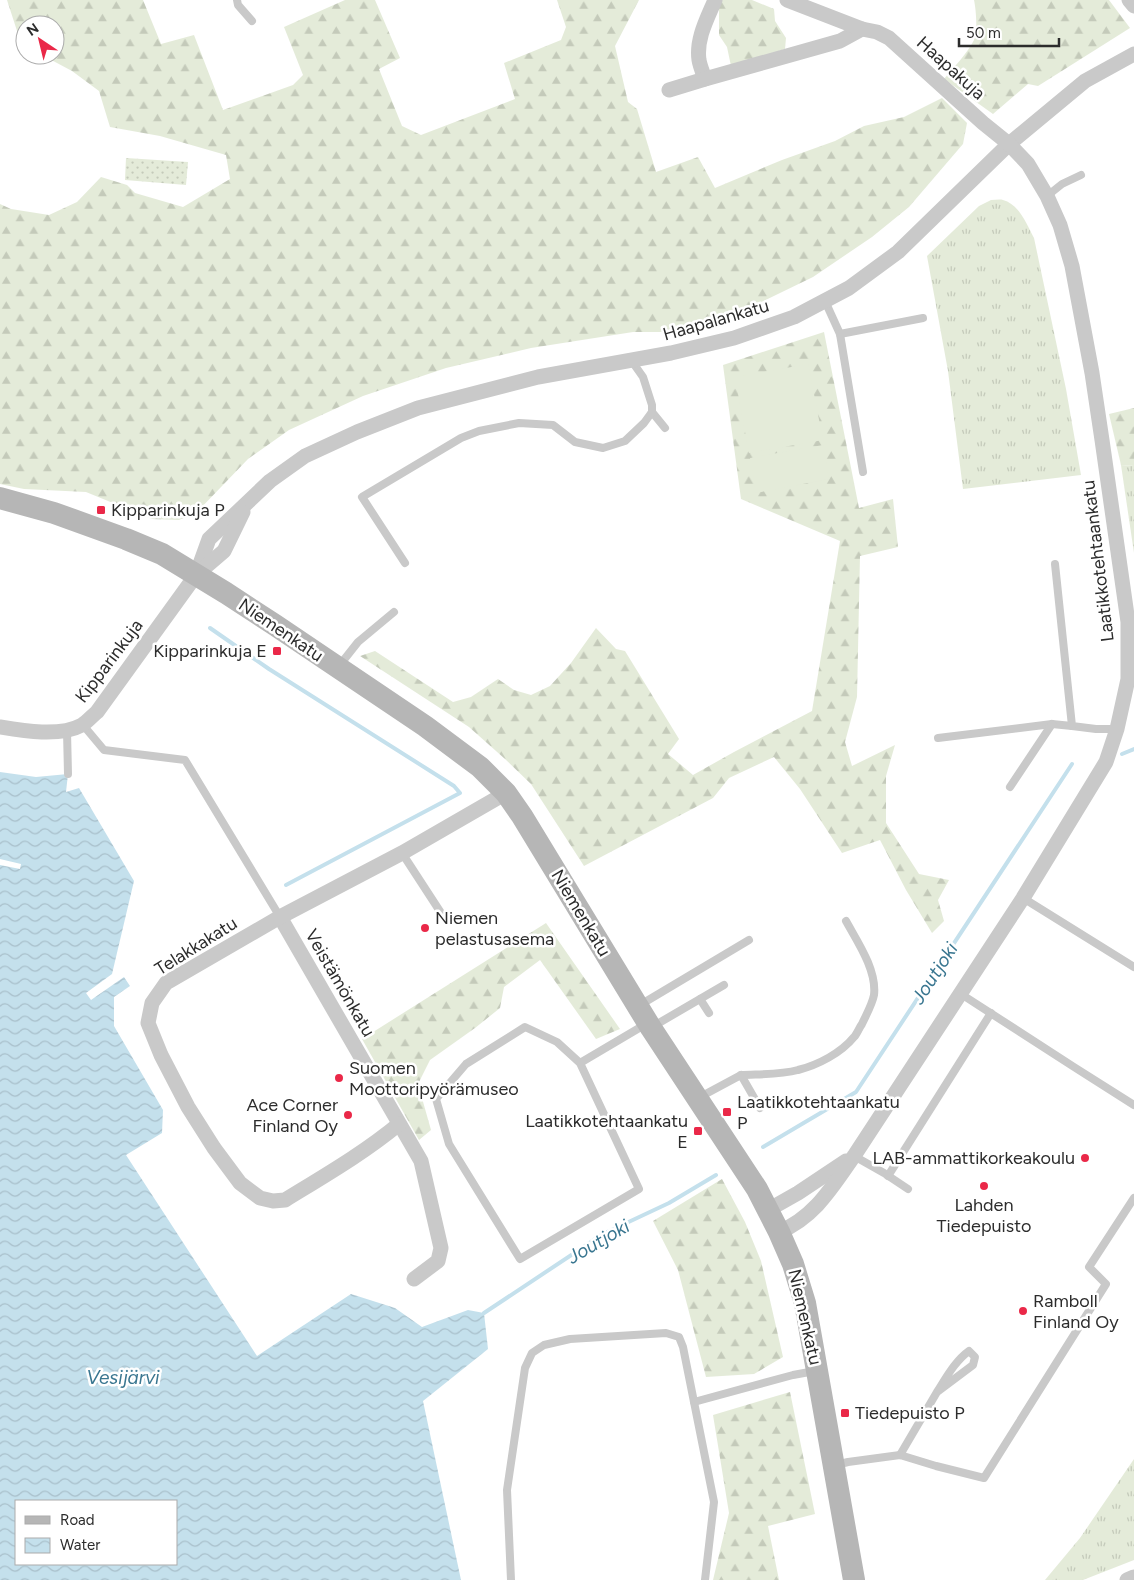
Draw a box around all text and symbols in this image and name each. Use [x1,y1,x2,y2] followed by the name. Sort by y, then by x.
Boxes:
[15,15,65,65] north arrow
[959,15,1059,47] scale bar
[24,20,42,40] text: N
[966,24,1001,42] text: 50 m
[912,32,990,104] street label: Haapakuja
[660,294,772,346] street label: Haapalankatu
[1077,479,1119,643] street label: Laatikkotehtaankatu
[111,499,225,521] place label: Kipparinkuja P
[95,504,107,516] marker: Kipparinkuja P
[234,594,328,666] street label: Niemenkatu
[71,615,147,707] street label: Kipparinkuja
[153,640,267,662] place label: Kipparinkuja E
[271,645,283,657] marker: Kipparinkuja E
[546,865,616,961] street label: Niemenkatu
[435,907,554,950] place label: Niemen pelastusasema
[151,912,241,980] street label: Telakkakatu
[419,922,431,934] marker: Niemen pelastusasema
[300,925,380,1041] street label: Veistämönkatu
[906,938,963,1009] water label: Joutjoki
[349,1057,519,1100] place label: Suomen Moottoripyörämuseo
[333,1072,345,1084] marker: Suomen Moottoripyörämuseo
[737,1091,900,1134] place label: Laatikkotehtaankatu P
[246,1094,339,1137] place label: Ace Corner Finland Oy
[721,1106,733,1118] marker: Laatikkotehtaankatu P
[342,1109,354,1121] marker: Ace Corner Finland Oy
[525,1110,688,1153] place label: Laatikkotehtaankatu E
[692,1125,704,1137] marker: Laatikkotehtaankatu E
[873,1147,1075,1169] place label: LAB-ammattikorkeakoulu
[1079,1152,1091,1164] marker: LAB-ammattikorkeakoulu
[978,1180,990,1192] marker: Lahden Tiedepuisto
[937,1194,1031,1237] place label: Lahden Tiedepuisto
[562,1214,634,1269] water label: Joutjoki
[783,1267,827,1367] street label: Niemenkatu
[1033,1290,1119,1333] place label: Ramboll Finland Oy
[1017,1305,1029,1317] marker: Ramboll Finland Oy
[87,1366,160,1389] water label: Vesijärvi
[855,1402,965,1424] place label: Tiedepuisto P
[839,1407,851,1419] marker: Tiedepuisto P
[15,1500,178,1565] legend
[60,1511,95,1529] text: Road
[60,1536,100,1554] text: Water

